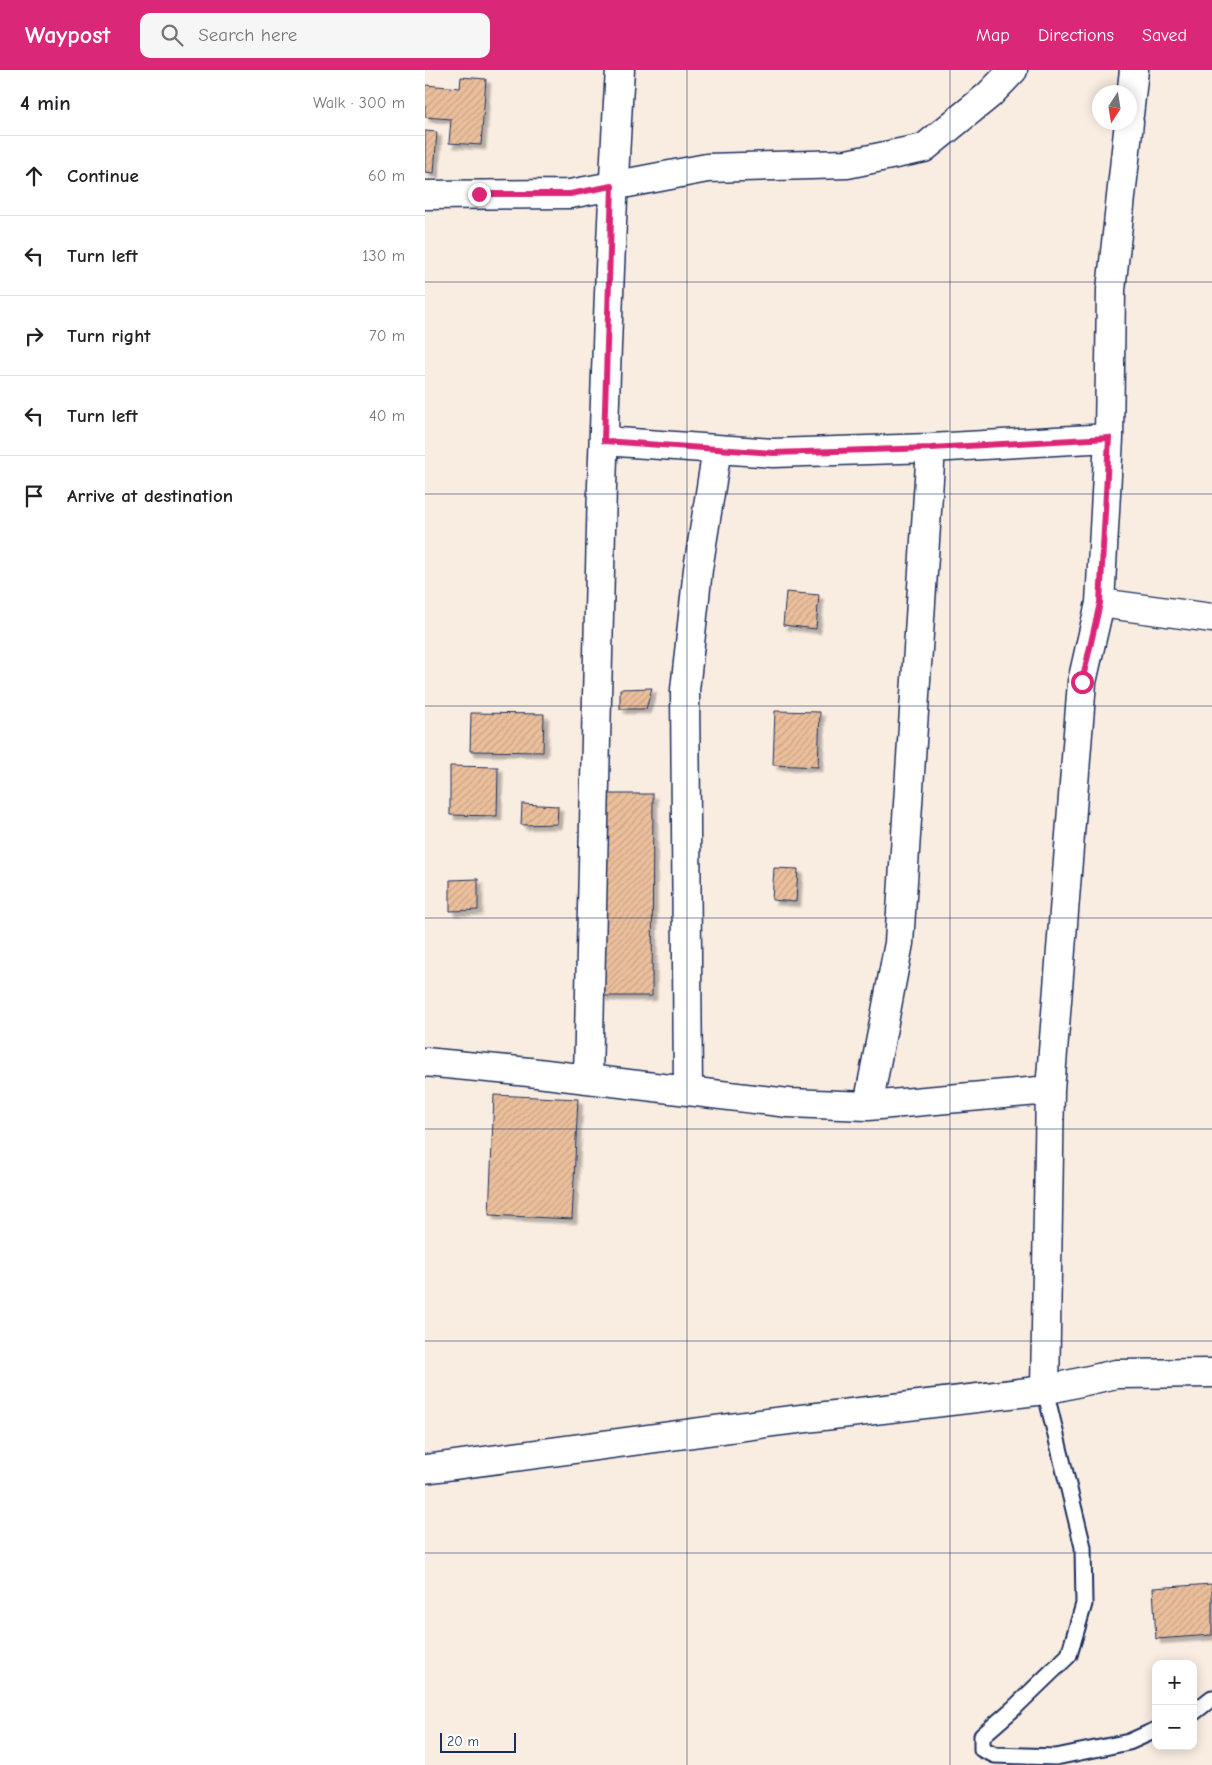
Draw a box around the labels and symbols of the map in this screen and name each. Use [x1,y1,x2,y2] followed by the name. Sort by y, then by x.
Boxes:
[1092,85,1137,130] north arrow
[468,183,491,206] route end
[1071,671,1094,694] route start
[440,1730,516,1753] scale bar

